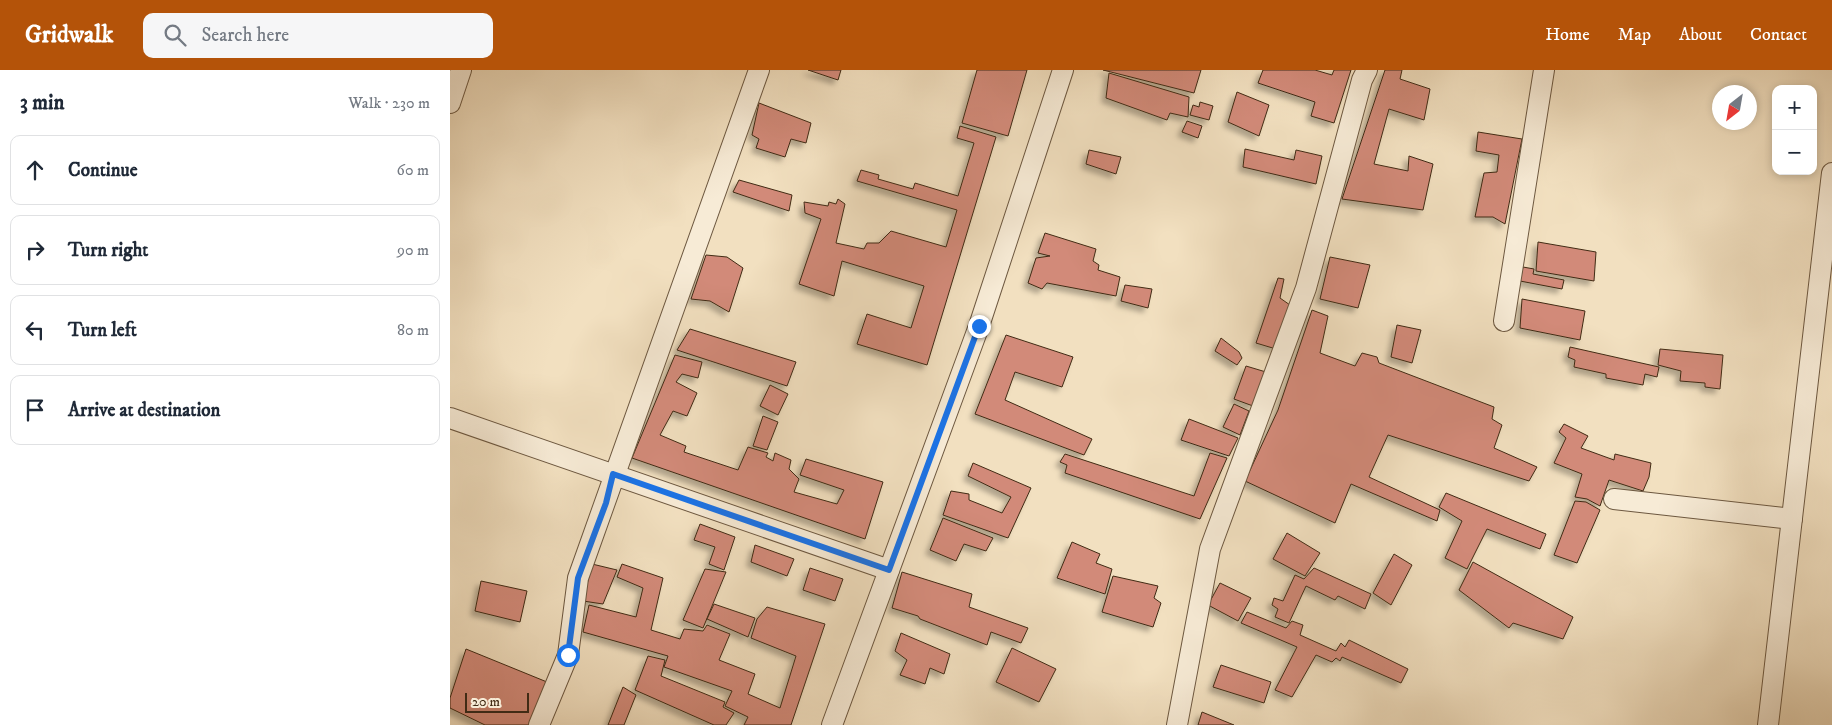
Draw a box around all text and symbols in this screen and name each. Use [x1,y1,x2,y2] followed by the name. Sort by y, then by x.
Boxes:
[143,13,493,58] search box
[25,20,113,50] text: Gridwalk
[161,21,189,49] icon: search
[201,24,289,47] text: Search here
[1545,24,1590,46] text: Home
[1618,24,1651,46] text: Map
[1679,24,1722,46] text: About
[1750,24,1807,46] text: Contact
[1712,85,1757,130] north arrow
[1772,85,1817,175] map controls
[1772,85,1817,130] button: +
[20,90,65,116] text: 3 min
[348,93,430,113] text: Walk · 230 m
[1772,130,1817,175] button: −
[21,156,49,184] icon: ahead
[68,159,138,182] text: Continue
[397,160,429,180] text: 60 m
[21,236,49,264] icon: right
[68,239,148,262] text: Turn right
[397,240,429,260] text: 90 m
[968,315,991,338] route end
[21,316,49,344] icon: left
[68,319,137,342] text: Turn left
[397,320,429,340] text: 80 m
[21,396,49,424] icon: arrive
[68,399,220,422] text: Arrive at destination
[557,644,580,667] route start
[465,690,529,713] scale bar
[472,693,500,711] text: 20 m

